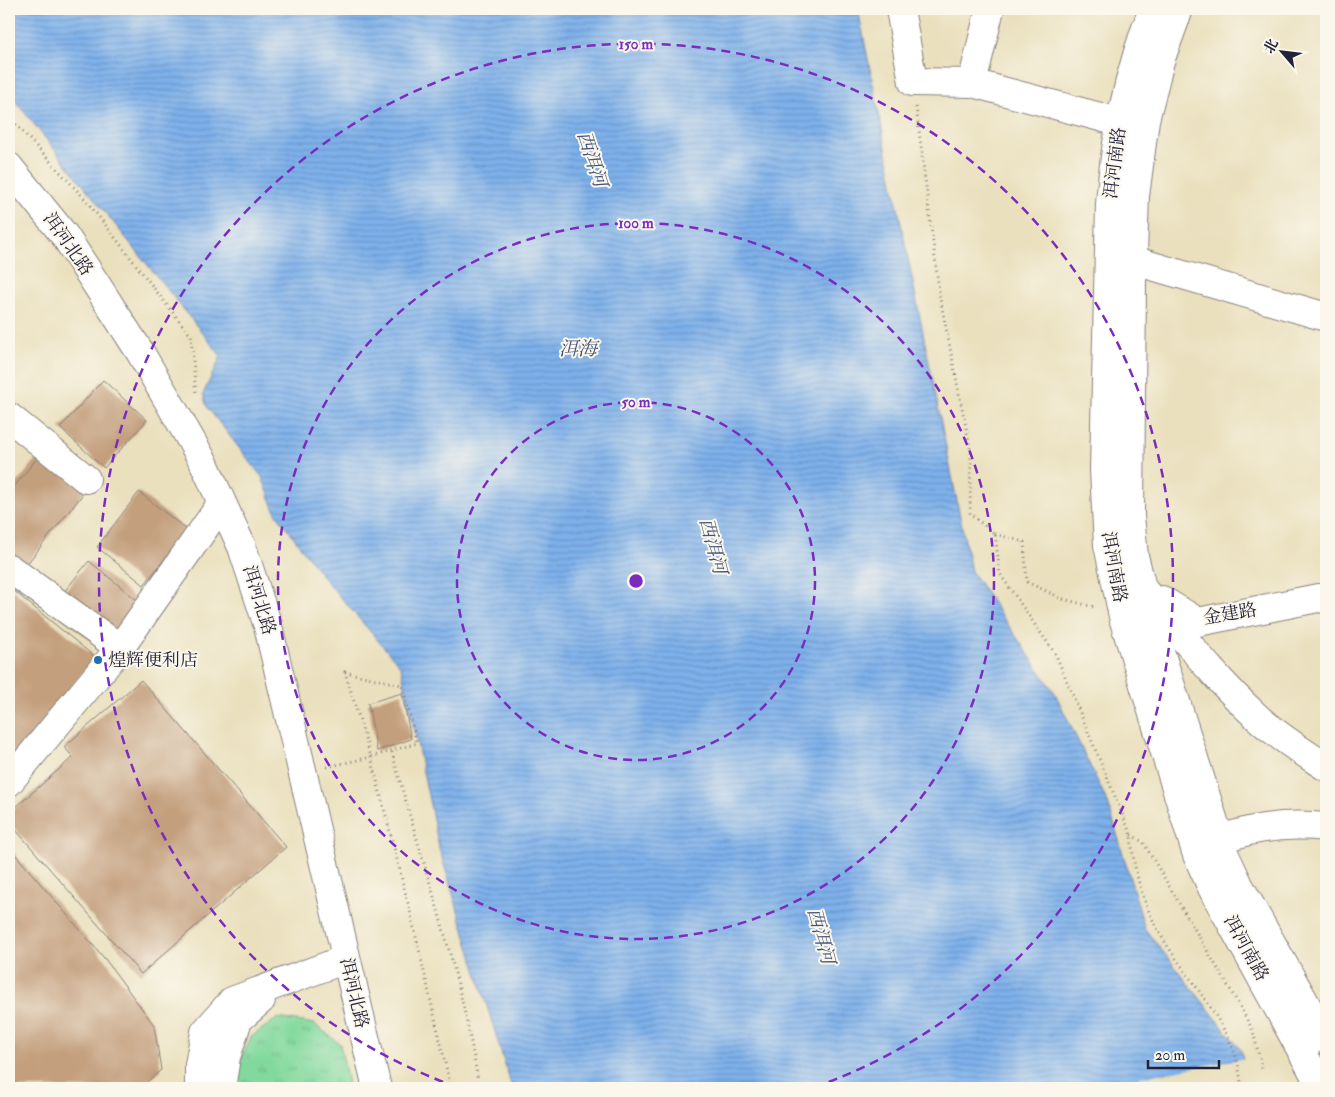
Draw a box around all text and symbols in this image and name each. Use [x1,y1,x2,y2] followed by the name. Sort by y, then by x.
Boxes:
[1258,28,1308,78] north arrow
[619,35,653,54] text: 150 m
[1260,36,1282,56] text: 北
[1099,126,1131,200] street label: 洱河南路
[572,128,613,193] water label: 西洱河
[38,208,98,280] street label: 洱河北路
[618,214,654,233] text: 100 m
[559,337,600,361] water label: 洱海
[622,393,651,412] text: 50 m
[694,515,733,580] water label: 西洱河
[1096,530,1132,604] street label: 洱河南路
[237,562,281,638] street label: 洱河北路
[627,572,645,590] centre of rings
[1202,598,1258,630] street label: 金建路
[108,649,198,672] place label: 煌辉便利店
[92,654,104,666] marker: 煌辉便利店
[802,905,841,970] water label: 西洱河
[1218,911,1274,985] street label: 洱河南路
[335,955,373,1031] street label: 洱河北路
[1148,1037,1219,1069] scale bar
[1155,1046,1185,1065] text: 20 m

